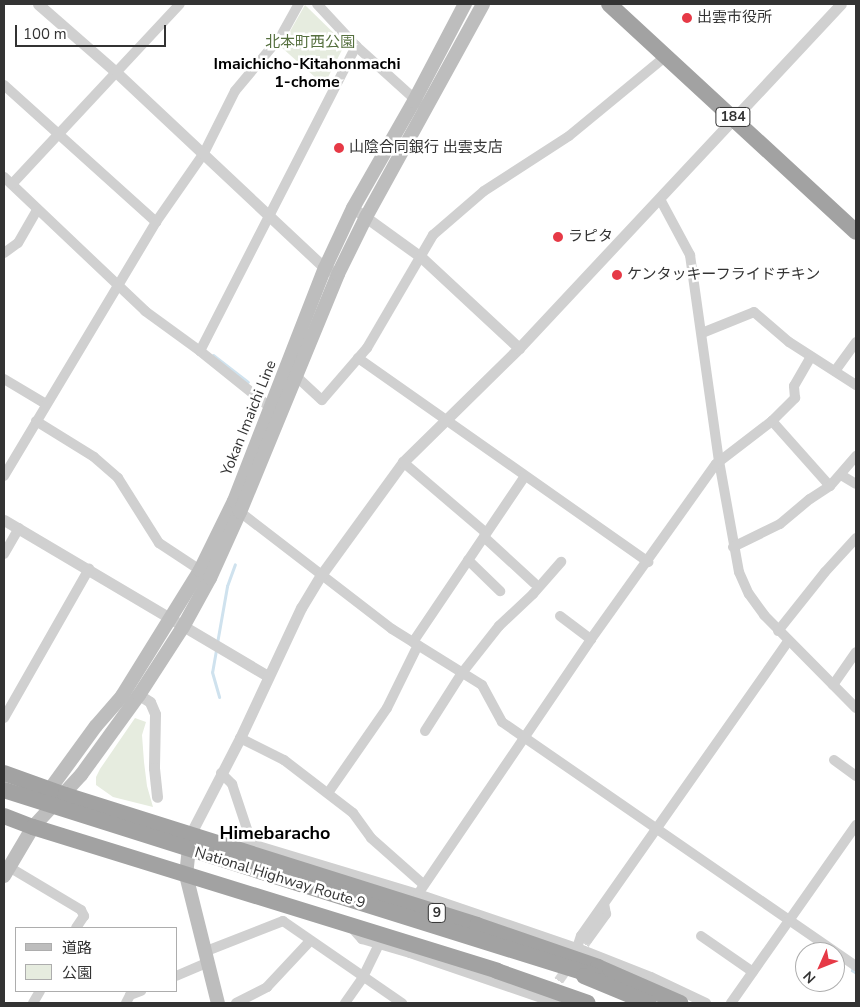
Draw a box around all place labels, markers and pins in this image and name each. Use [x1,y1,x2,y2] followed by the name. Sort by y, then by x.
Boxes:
[697,9,772,27] place label: 出雲市役所
[681,12,693,24] marker: 出雲市役所
[349,139,503,157] place label: 山陰合同銀行 出雲支店
[333,142,345,154] marker: 山陰合同銀行 出雲支店
[568,228,613,246] place label: ラピタ
[552,231,564,243] marker: ラピタ
[627,266,822,284] place label: ケンタッキーフライドチキン
[611,269,623,281] marker: ケンタッキーフライドチキン

